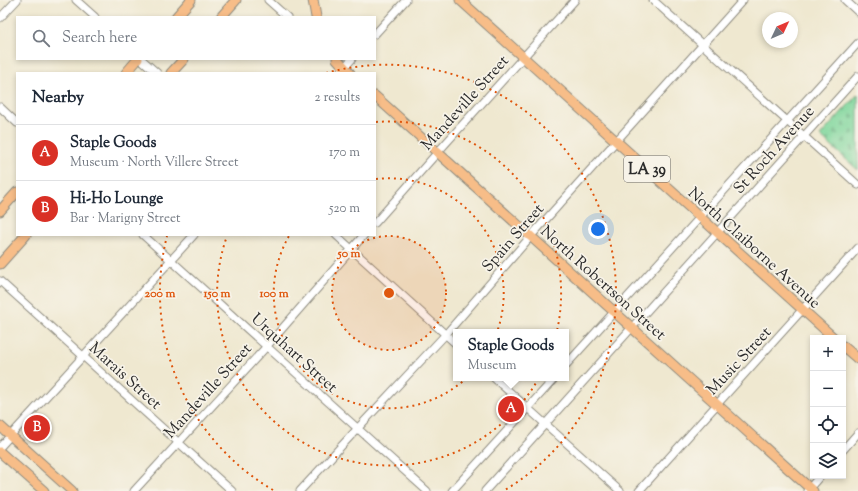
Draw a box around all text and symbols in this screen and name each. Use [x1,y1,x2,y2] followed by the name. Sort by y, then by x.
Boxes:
[762,12,798,48] north arrow
[16,16,376,60] search box
[30,27,52,49] icon: search
[62,28,137,49] text: Search here
[417,51,515,156] street label: Mandeville Street
[32,86,84,110] text: Nearby
[315,89,360,107] text: 2 results
[729,102,821,200] street label: St Roch Avenue
[70,133,156,154] text: Staple Goods
[40,144,50,162] text: A
[329,144,360,162] text: 170 m
[70,154,238,172] text: Museum · North Villere Street
[624,156,670,182] road number: LA 39
[682,183,825,315] street label: North Claiborne Avenue
[70,189,163,210] text: Hi-Ho Lounge
[477,199,551,278] street label: Spain Street
[41,200,49,218] text: B
[329,200,360,218] text: 520 m
[70,210,180,228] text: Bar · Marigny Street
[588,219,608,239] your location
[534,221,671,347] street label: North Robertson Street
[337,245,361,263] text: 50 m
[145,285,175,303] text: 200 m
[202,285,231,303] text: 150 m
[258,285,289,303] text: 100 m
[382,286,396,300] centre of rings
[245,309,342,399] street label: Urquhart Street
[702,322,778,401] street label: Music Street
[453,329,569,381] popup
[810,335,846,479] map controls
[810,335,846,371] button: +
[468,336,554,357] text: Staple Goods
[83,338,166,416] street label: Marais Street
[160,339,258,444] street label: Mandeville Street
[468,357,516,375] text: Museum
[810,371,846,407] button: −
[498,394,524,424] pin: A
[810,407,846,443] button: locate
[24,413,50,443] pin: B
[810,443,846,479] button: layers

